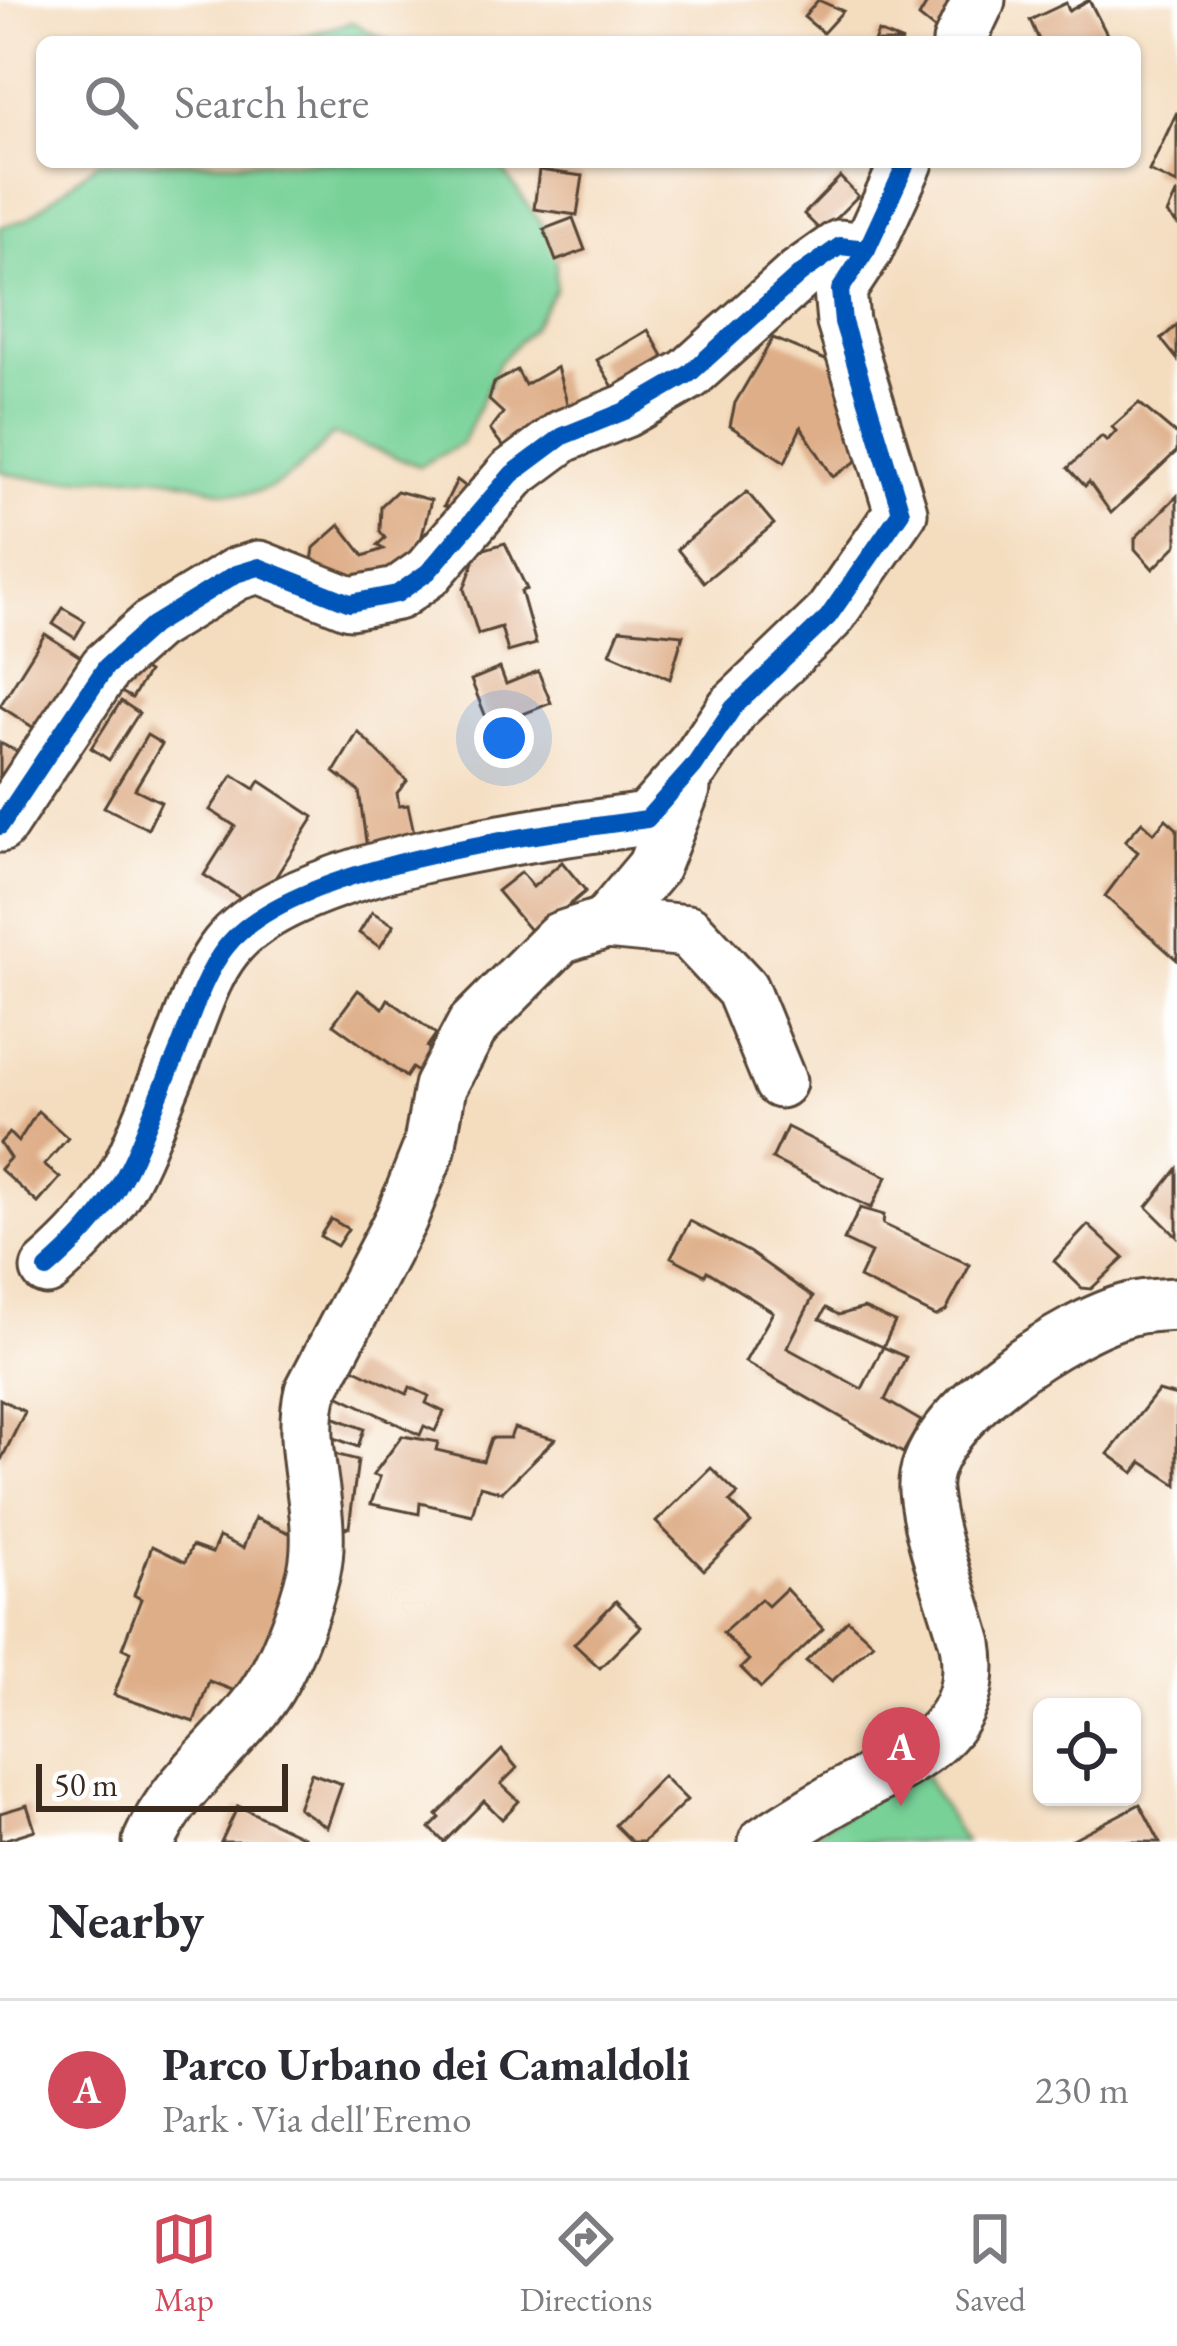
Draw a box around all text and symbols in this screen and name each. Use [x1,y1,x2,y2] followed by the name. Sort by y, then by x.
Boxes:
[36,36,1141,168] search box
[78,69,144,135] icon: search
[174,73,369,131] text: Search here
[474,708,534,768] your location
[1033,1698,1141,1806] map controls
[1033,1698,1141,1806] button: locate
[862,1707,940,1806] pin: A
[36,1758,288,1811] scale bar
[54,1763,118,1806] text: 50 m
[48,1887,204,1953] text: Nearby
[162,2035,690,2093] text: Parco Urbano dei Camaldoli
[73,2064,101,2115] text: A
[1035,2064,1129,2115] text: 230 m
[162,2093,472,2144] text: Park · Via dell'Eremo
[151,2206,217,2321] tab: Map
[520,2206,653,2321] tab: Directions
[955,2206,1026,2321] tab: Saved

